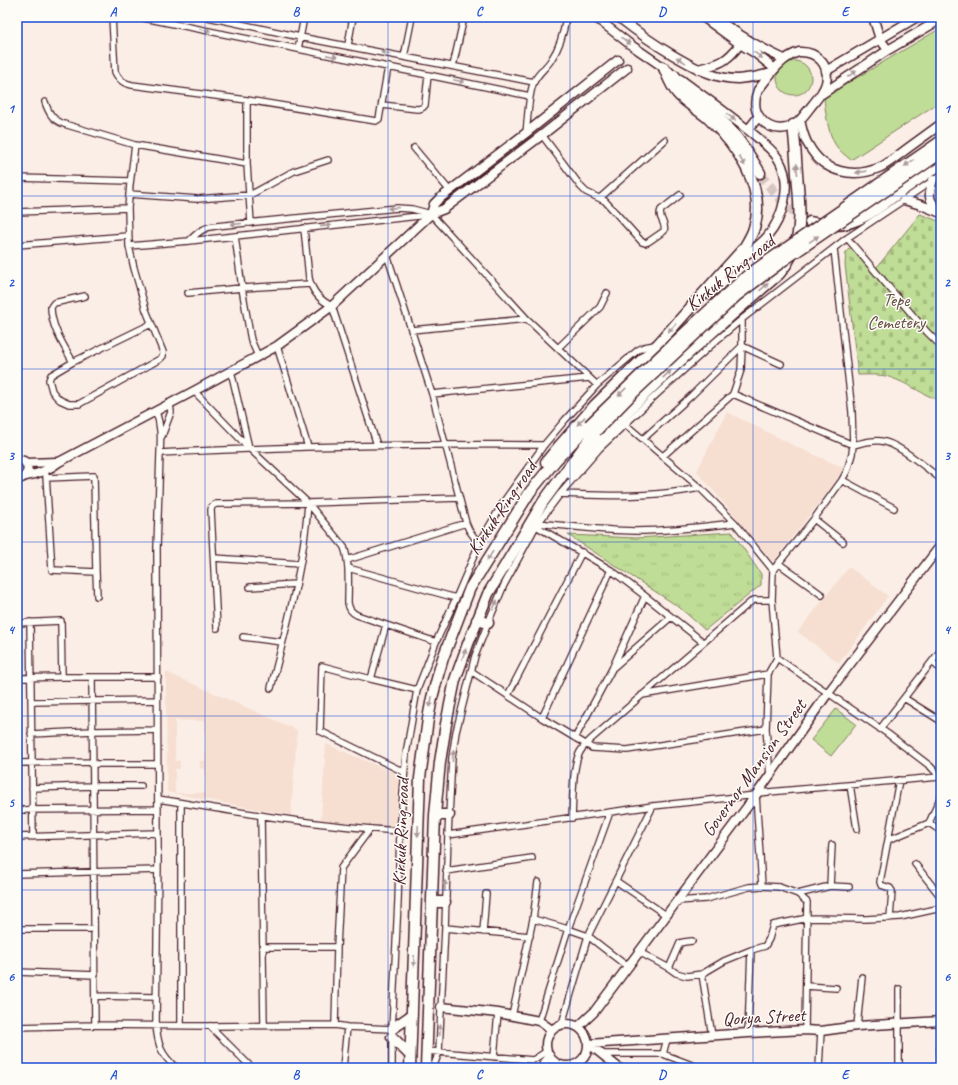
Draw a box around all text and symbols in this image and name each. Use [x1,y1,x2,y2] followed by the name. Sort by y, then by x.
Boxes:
[110,4,118,20] text: A
[293,4,301,20] text: B
[476,4,484,20] text: C
[658,4,667,20] text: D
[842,4,851,20] text: E
[198,28,211,34] one-way arrow
[620,37,631,46] one-way arrow
[379,50,392,56] one-way arrow
[752,51,763,60] one-way arrow
[326,53,338,59] one-way arrow
[675,56,687,63] one-way arrow
[847,70,857,78] one-way arrow
[453,79,466,85] one-way arrow
[8,101,16,117] text: 1
[944,101,952,117] text: 1
[726,113,737,121] one-way arrow
[739,155,746,167] one-way arrow
[904,159,914,167] one-way arrow
[794,163,800,175] one-way arrow
[855,169,867,175] one-way arrow
[387,205,399,212] one-way arrow
[230,221,242,227] one-way arrow
[320,223,332,229] one-way arrow
[681,228,782,316] street label: Kirkuk Ring road
[809,235,819,243] one-way arrow
[8,275,15,291] text: 2
[944,275,951,291] text: 2
[759,283,768,292] one-way arrow
[867,288,926,334] park label: Tepe Cemetery
[668,323,677,333] one-way arrow
[662,369,672,379] one-way arrow
[617,387,627,397] one-way arrow
[577,416,586,426] one-way arrow
[8,448,15,464] text: 3
[944,448,951,464] text: 3
[462,454,544,559] street label: Kirkuk Ring road
[486,550,493,562] one-way arrow
[493,598,499,610] one-way arrow
[8,622,16,638] text: 4
[944,622,952,638] text: 4
[461,648,467,660] one-way arrow
[696,693,813,841] street label: Governor Mansion Street
[428,696,434,708] one-way arrow
[449,750,456,762] one-way arrow
[387,774,415,886] street label: Kirkuk Ring road
[8,795,15,811] text: 5
[944,795,951,811] text: 5
[415,825,421,838] one-way arrow
[442,880,449,892] one-way arrow
[411,955,417,968] one-way arrow
[8,969,15,985] text: 6
[944,969,951,985] text: 6
[722,1003,808,1031] street label: Qorya Street
[436,1024,443,1036] one-way arrow
[110,1067,118,1083] text: A
[293,1067,301,1083] text: B
[476,1067,484,1083] text: C
[658,1067,667,1083] text: D
[842,1067,851,1083] text: E

